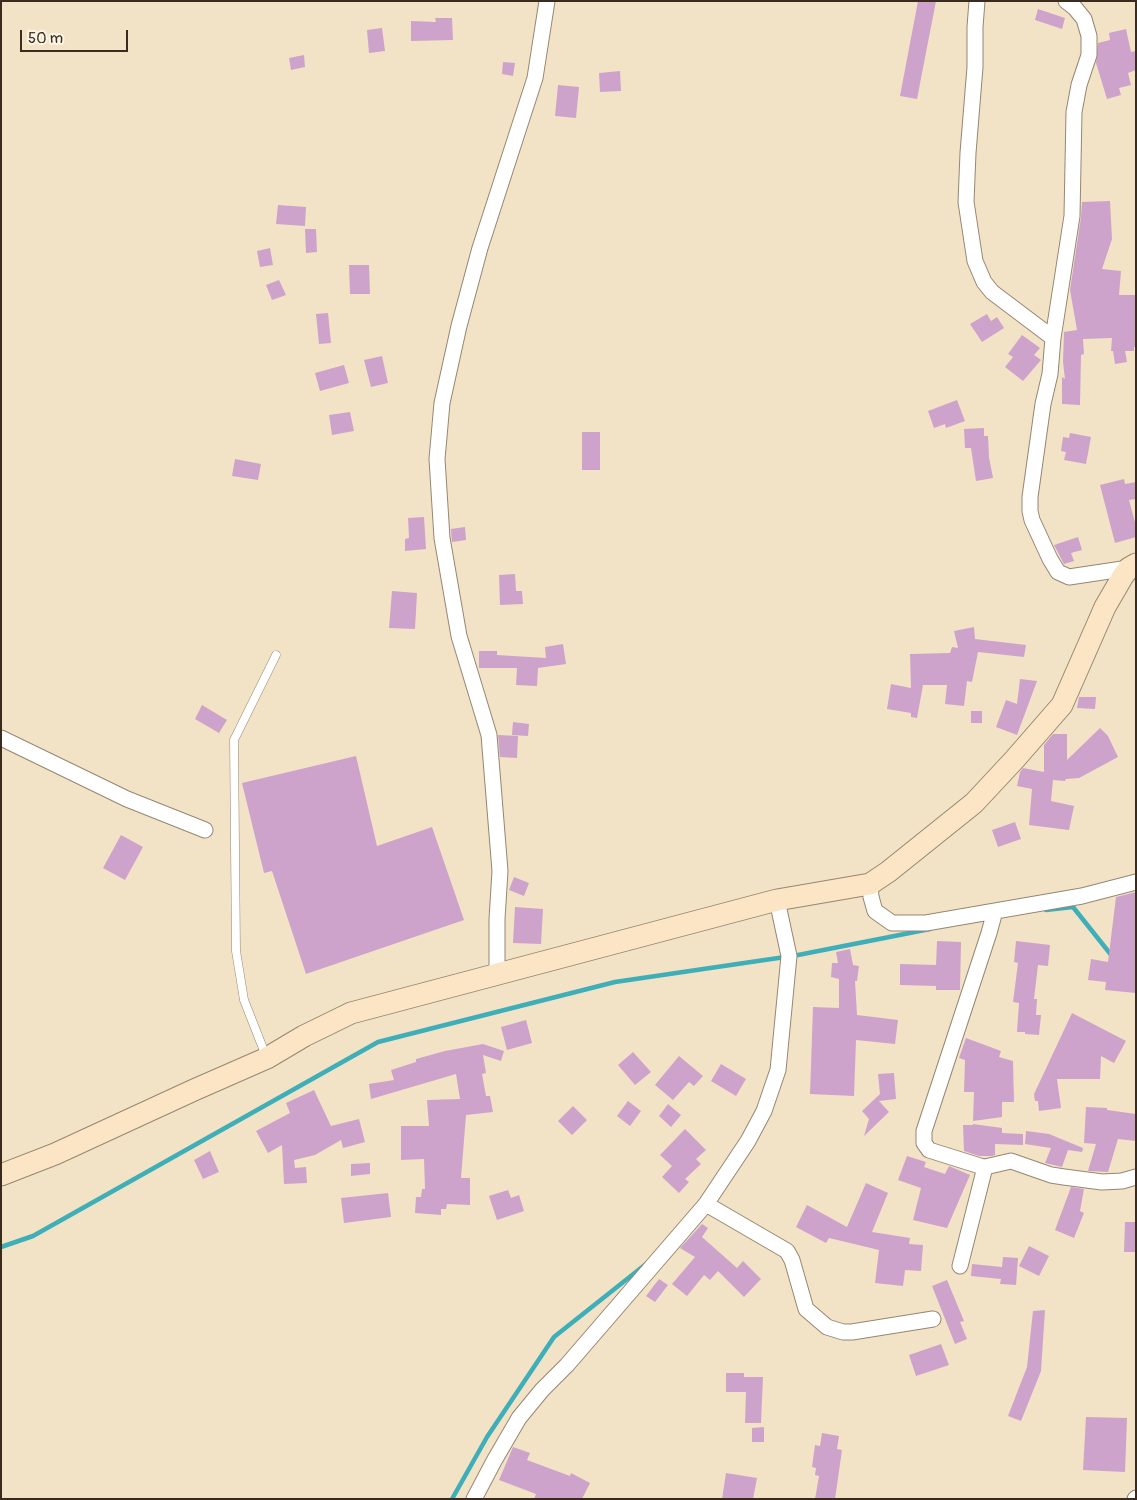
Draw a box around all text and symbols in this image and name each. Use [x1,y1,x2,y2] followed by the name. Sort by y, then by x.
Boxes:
[22,20,130,52] scale bar
[28,29,63,48] text: 50 m

